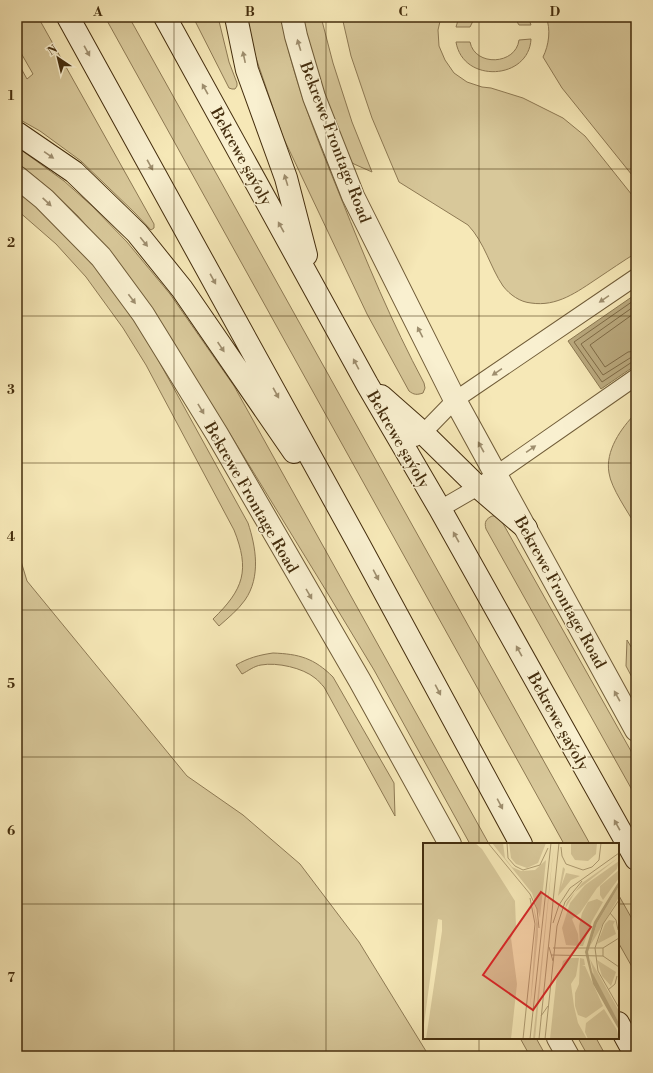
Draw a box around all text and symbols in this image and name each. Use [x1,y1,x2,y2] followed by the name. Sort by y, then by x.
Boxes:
[92,4,103,20] text: A
[245,4,255,20] text: B
[398,4,408,20] text: C
[550,4,560,20] text: D
[38,38,78,78] north arrow
[296,39,302,51] one-way arrow
[45,42,61,59] text: N
[84,45,91,57] one-way arrow
[241,51,247,63] one-way arrow
[295,58,375,226] street label: Bekrewe Frontage Road
[201,83,208,94] one-way arrow
[8,88,15,104] text: 1
[206,103,276,209] street label: Bekrewe şaýoly
[44,151,54,159] one-way arrow
[147,159,153,171] one-way arrow
[283,174,289,186] one-way arrow
[42,197,52,207] one-way arrow
[278,221,284,233] one-way arrow
[7,235,15,251] text: 2
[140,237,149,248] one-way arrow
[209,273,216,285] one-way arrow
[128,294,137,305] one-way arrow
[599,295,609,303] one-way arrow
[417,326,424,338] one-way arrow
[217,342,225,352] one-way arrow
[353,358,359,370] one-way arrow
[491,368,502,376] one-way arrow
[7,382,15,398] text: 3
[272,387,279,398] one-way arrow
[362,387,434,492] street label: Bekrewe şaýoly
[198,403,205,415] one-way arrow
[199,418,303,577] street label: Bekrewe Frontage Road
[477,441,484,453] one-way arrow
[526,445,536,453] one-way arrow
[509,512,610,672] street label: Bekrewe Frontage Road
[7,529,16,545] text: 4
[453,531,459,543] one-way arrow
[373,569,379,581] one-way arrow
[305,589,313,599] one-way arrow
[516,645,523,657] one-way arrow
[523,668,593,774] street label: Bekrewe şaýoly
[7,676,15,692] text: 5
[434,684,441,696] one-way arrow
[614,690,621,702] one-way arrow
[496,798,503,810] one-way arrow
[614,820,620,831] one-way arrow
[7,823,15,839] text: 6
[423,843,619,1039] inset map
[7,970,15,986] text: 7

